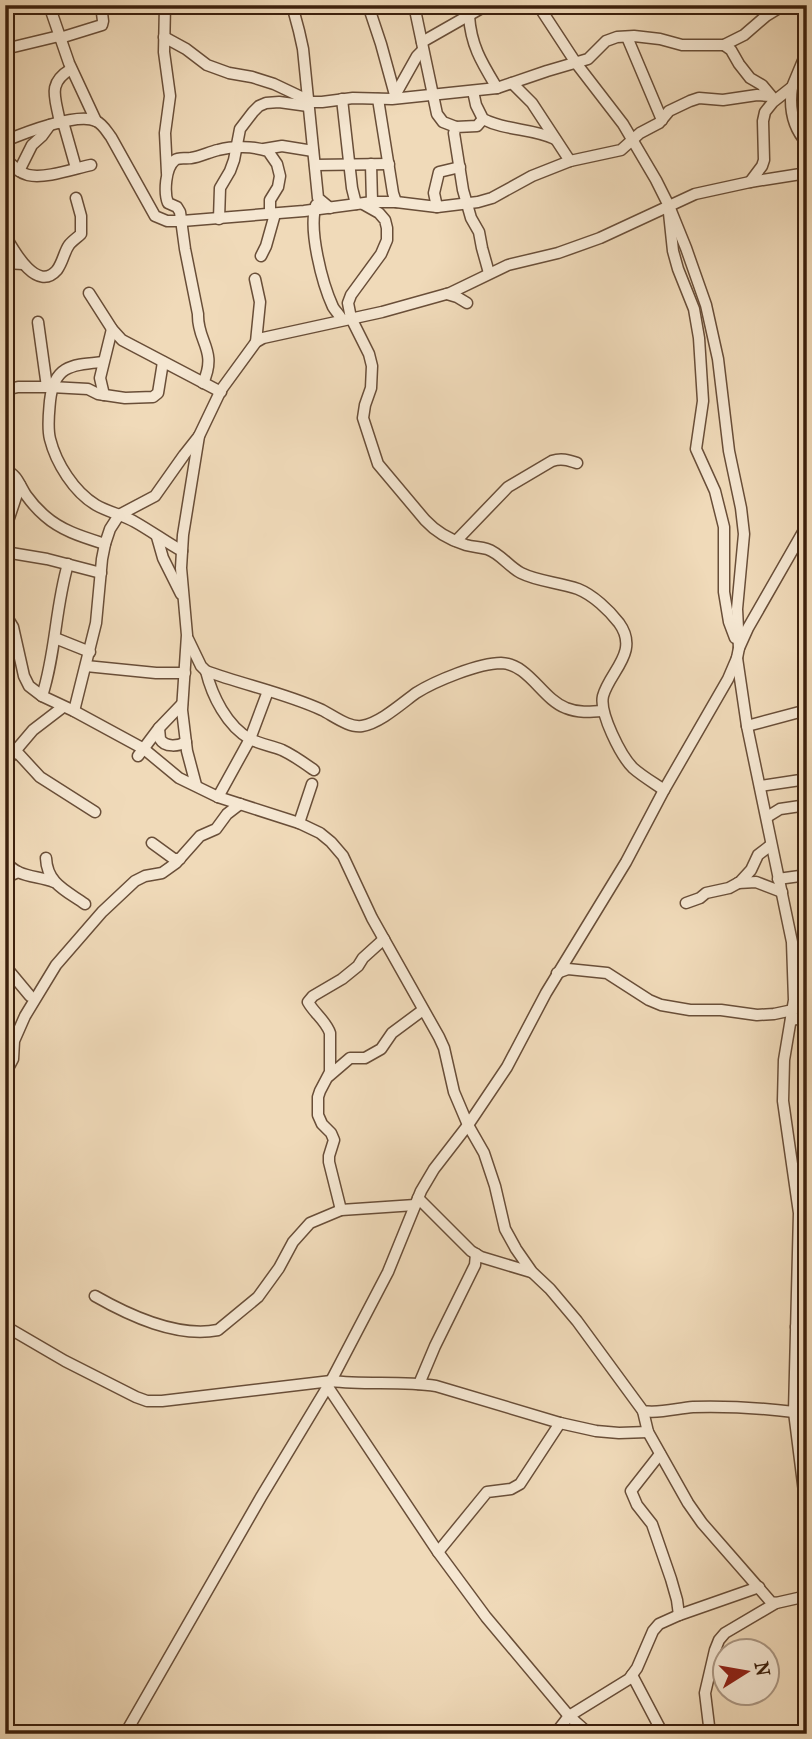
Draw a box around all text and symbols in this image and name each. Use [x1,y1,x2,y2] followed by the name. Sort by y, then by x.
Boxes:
[710,1638,780,1708] north arrow
[750,1660,774,1679] text: N

